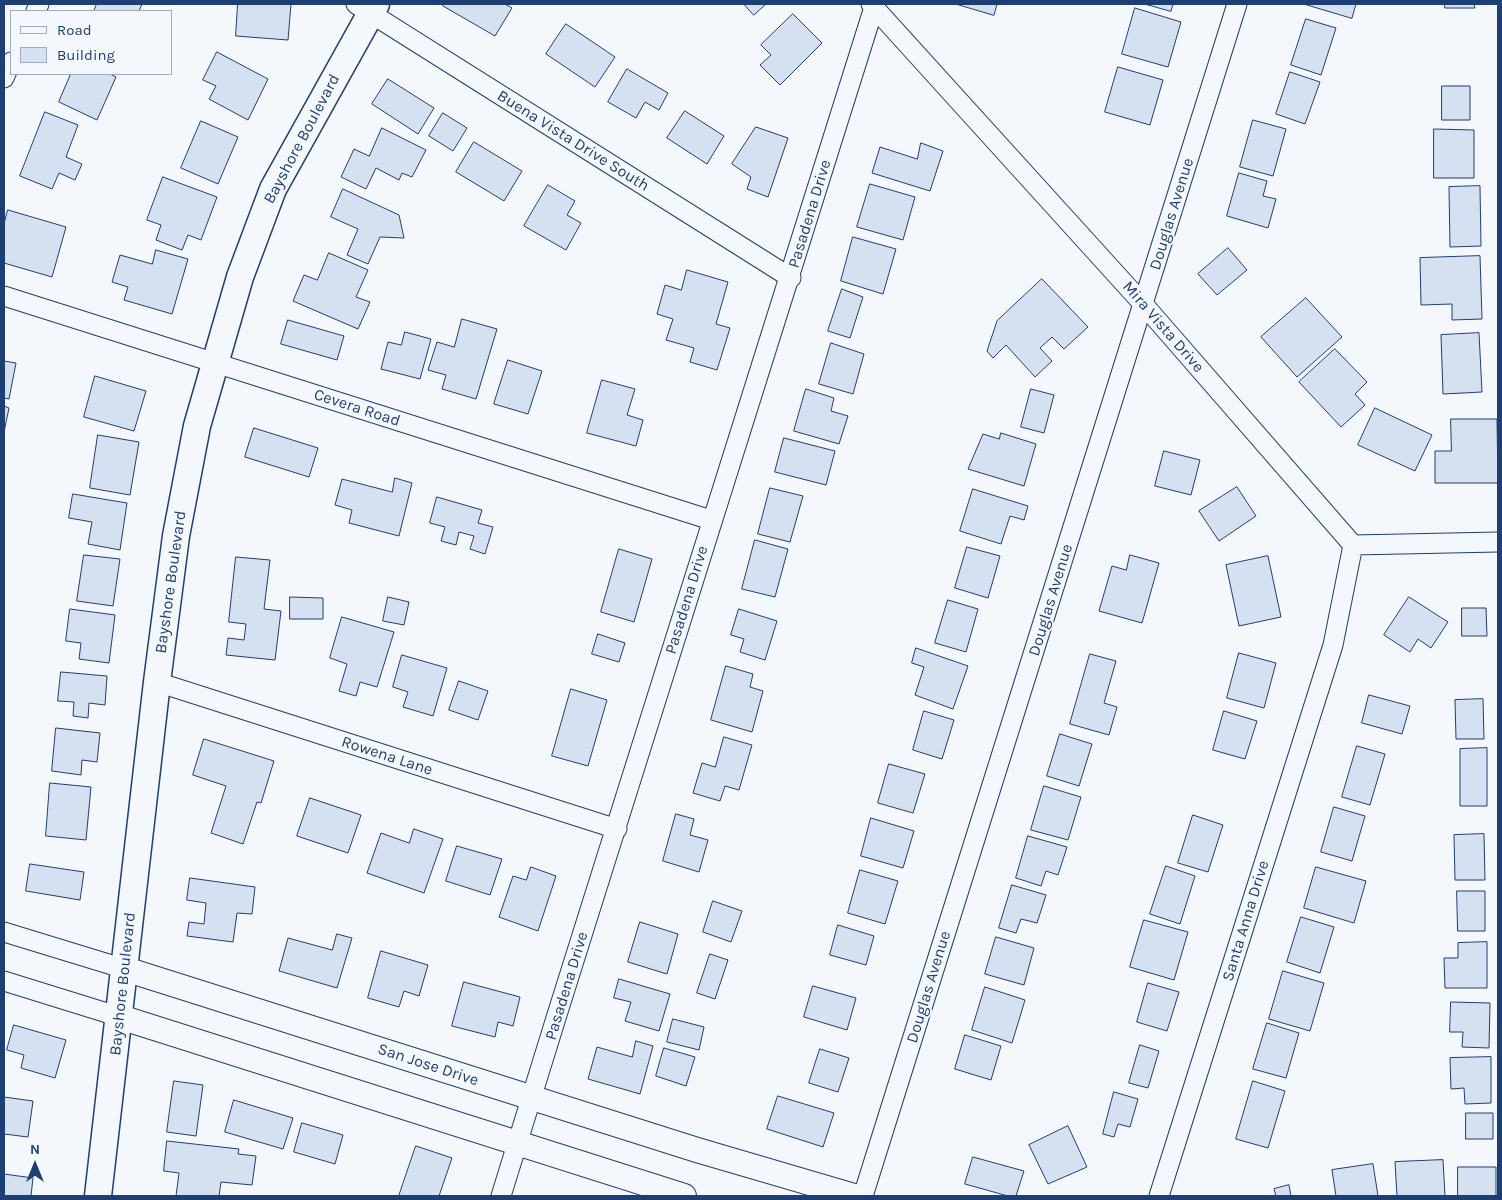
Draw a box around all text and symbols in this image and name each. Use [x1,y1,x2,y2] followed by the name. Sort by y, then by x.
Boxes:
[10,10,172,75] legend
[57,21,92,39] text: Road
[57,46,115,64] text: Building
[260,71,344,207] street label: Bayshore Boulevard
[493,86,653,196] street label: Buena Vista Drive South
[1146,156,1198,272] street label: Douglas Avenue
[784,158,836,270] street label: Pasadena Drive
[1118,277,1208,377] street label: Mira Vista Drive
[311,385,403,431] street label: Cevera Road
[151,509,191,655] street label: Bayshore Boulevard
[1025,542,1077,658] street label: Douglas Avenue
[661,544,713,656] street label: Pasadena Drive
[339,732,435,780] street label: Rowena Lane
[1219,858,1273,984] street label: Santa Anna Drive
[106,911,140,1057] street label: Bayshore Boulevard
[903,929,955,1045] street label: Douglas Avenue
[541,930,593,1042] street label: Pasadena Drive
[375,1040,481,1090] street label: San Jose Drive
[10,1140,60,1190] north arrow
[30,1141,40,1158] text: N

